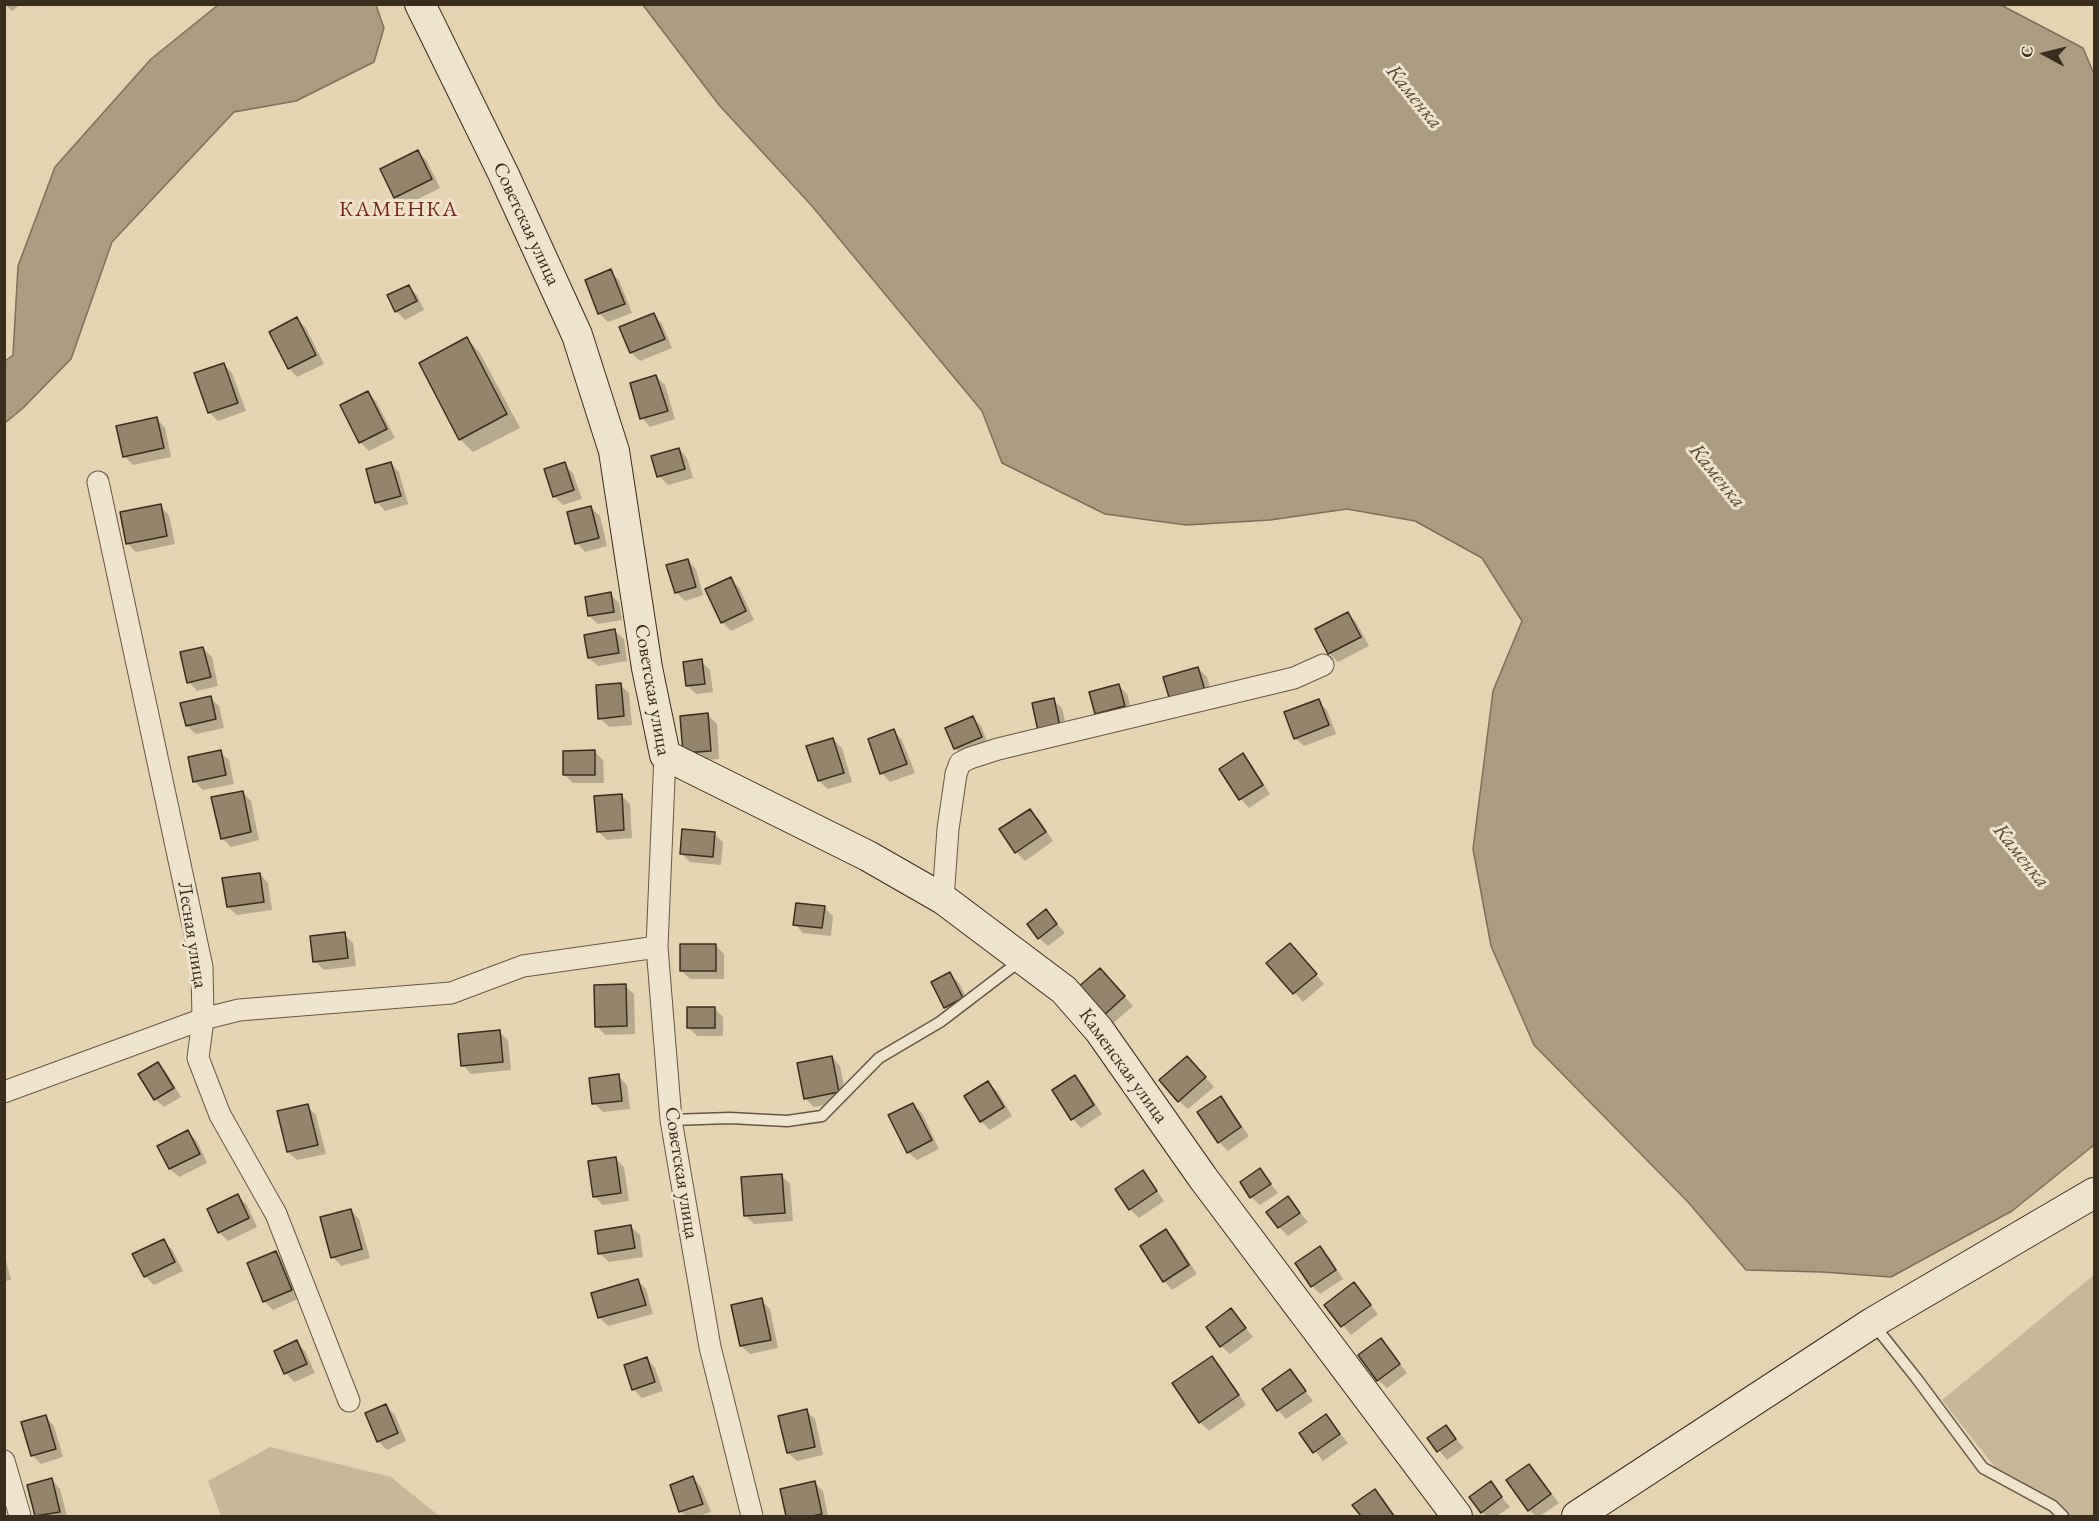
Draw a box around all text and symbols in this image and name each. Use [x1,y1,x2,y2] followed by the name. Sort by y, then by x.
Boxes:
[2015,24,2075,84] north arrow
[2016,45,2038,59] text: С
[1380,60,1448,134] water label: Каменка
[487,159,565,289] street label: Советская улица
[339,197,459,223] district label: КАМЕНКА
[1683,439,1751,513] water label: Каменка
[629,622,675,758] street label: Советская улица
[1987,819,2055,893] water label: Каменка
[172,880,212,990] street label: Лесная улица
[1073,1004,1173,1128] street label: Каменская улица
[659,1105,703,1241] street label: Советская улица

